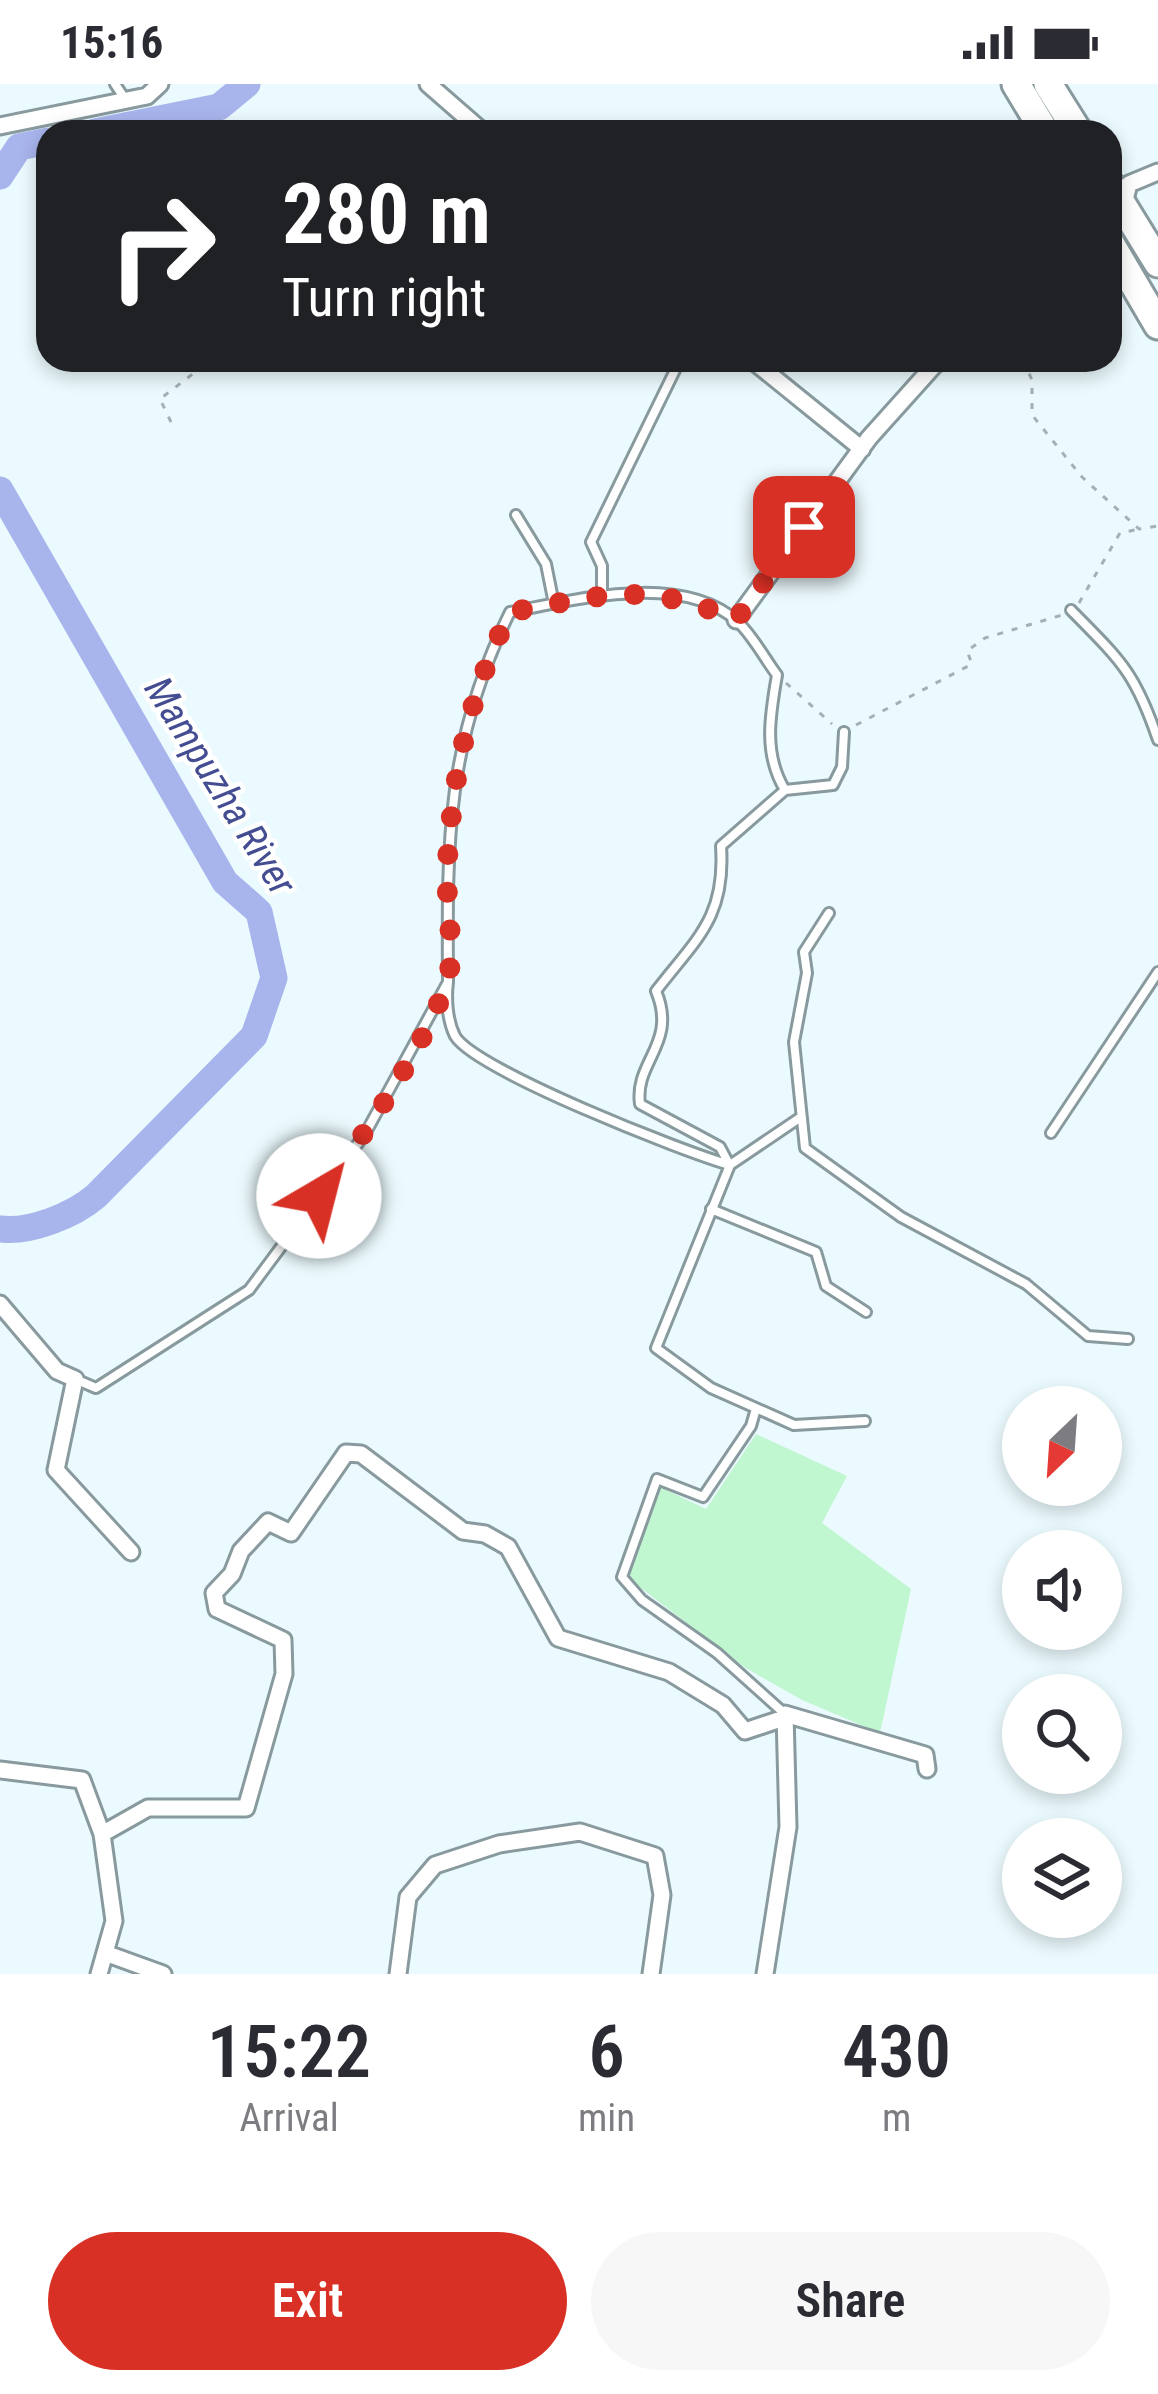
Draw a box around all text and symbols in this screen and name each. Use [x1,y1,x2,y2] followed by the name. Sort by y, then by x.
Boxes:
[60,16,163,69] text: 15:16
[282,165,491,264] text: 280 m
[84,168,240,324] icon: right
[282,266,486,329] text: Turn right
[753,476,855,578] pin
[771,494,837,560] icon: arrive
[135,669,306,905] water label: Mampuzha River
[256,1133,382,1259] position arrow
[1002,1386,1122,1506] north arrow
[1002,1386,1122,1938] map controls
[1002,1530,1122,1650] button: sound
[1002,1674,1122,1794] button: search
[1002,1818,1122,1938] button: layers
[207,2010,371,2095] text: 15:22
[589,2010,625,2095] text: 6
[842,2010,951,2095] text: 430
[239,2095,339,2141] text: Arrival
[578,2095,635,2141] text: min
[882,2095,911,2141] text: m
[48,2232,567,2370] button: Exit
[591,2232,1110,2370] button: Share

